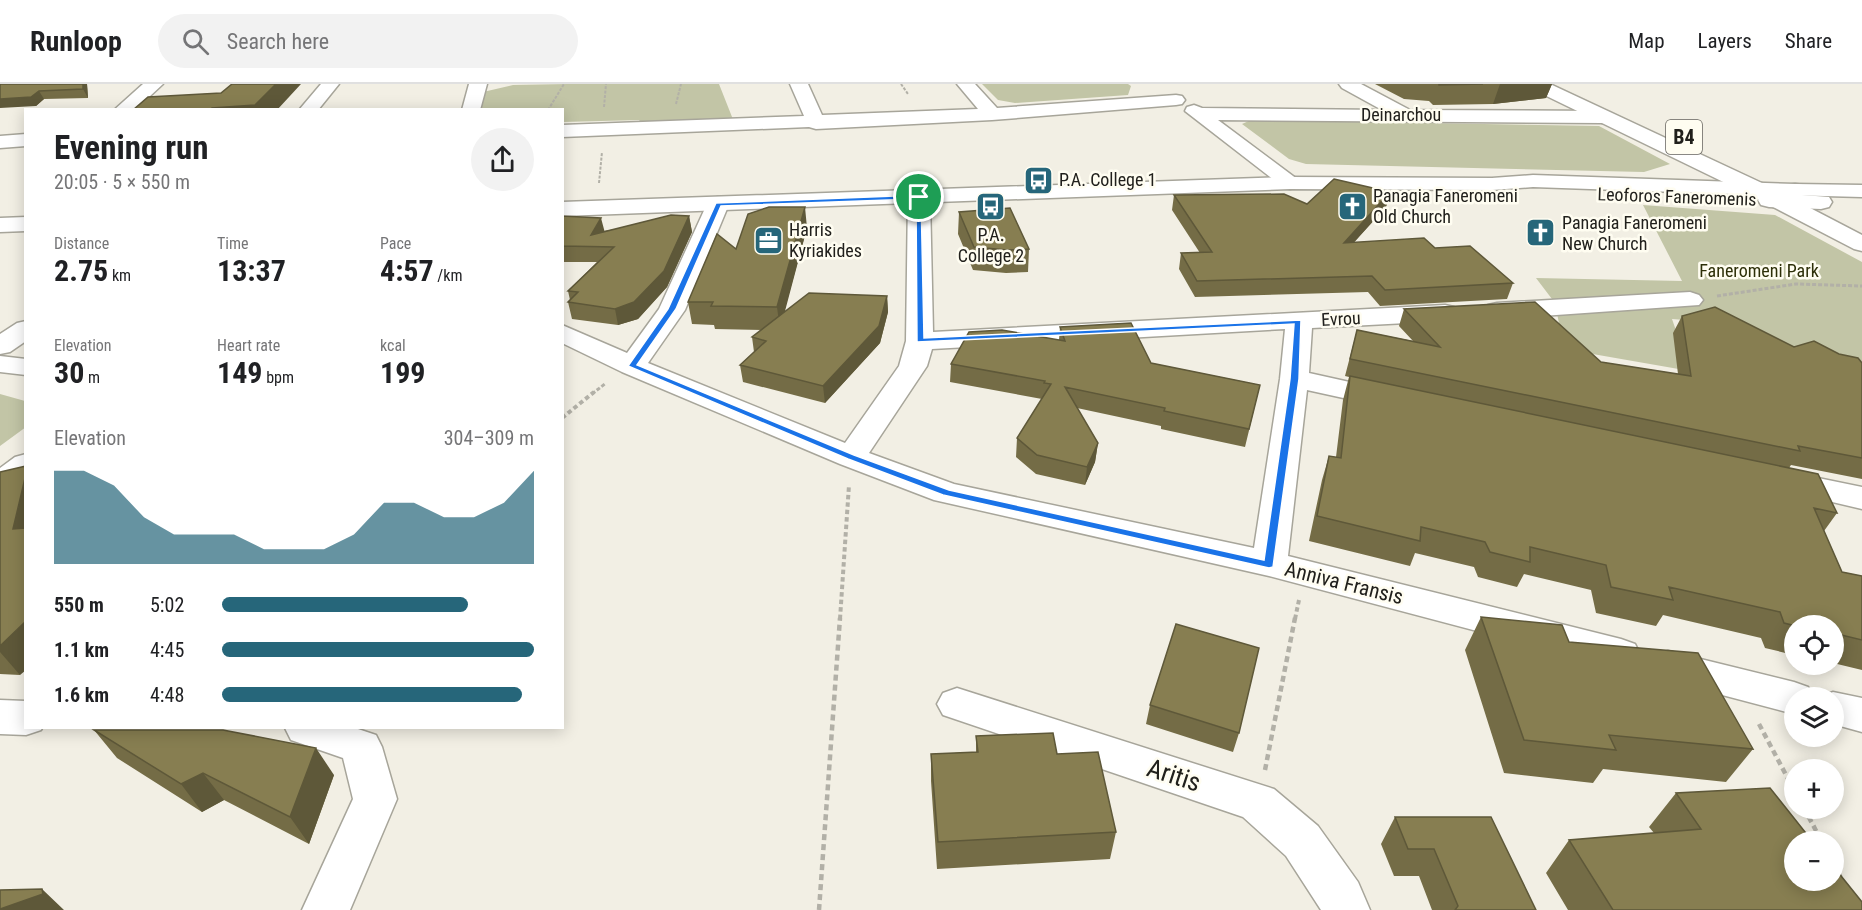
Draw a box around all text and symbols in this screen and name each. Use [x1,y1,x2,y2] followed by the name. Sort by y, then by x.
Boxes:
[158,14,578,68] search box
[30,25,122,58] text: Runloop
[179,25,212,58] icon: search
[227,29,329,54] text: Search here
[1628,29,1665,53] text: Map
[1698,29,1752,53] text: Layers
[1785,29,1832,53] text: Share
[1361,104,1441,125] street label: Deinarchou
[1666,120,1702,154] road number: B4
[54,128,209,167] text: Evening run
[471,128,534,191] button: share
[1022,164,1054,196] bus stop icon: P.A. College 1
[1059,169,1156,190] place label: P.A. College 1
[54,170,190,194] text: 20:05 · 5 × 550 m
[893,171,944,222] pin
[902,180,935,213] icon: arrive
[1597,183,1757,210] street label: Leoforos Faneromenis
[1373,185,1518,227] place label: Panagia Faneromeni Old Church
[975,190,1007,222] bus stop icon: P.A. College 2
[1336,190,1368,222] church icon: Panagia Faneromeni Old Church
[1562,212,1707,254] place label: Panagia Faneromeni New Church
[1525,217,1557,249] church icon: Panagia Faneromeni New Church
[789,219,862,261] place label: Harris Kyriakides
[752,224,784,256] office icon: Harris Kyriakides
[958,224,1024,266] place label: P.A. College 2
[54,234,109,253] text: Distance
[217,234,249,253] text: Time
[380,234,411,253] text: Pace
[54,253,108,288] text: 2.75
[217,253,286,288] text: 13:37
[380,253,434,288] text: 4:57
[1699,260,1819,281] park label: Faneromeni Park
[108,266,131,285] text: km
[434,266,463,285] text: /km
[1321,307,1361,330] street label: Evrou
[54,336,112,355] text: Elevation
[217,336,280,355] text: Heart rate
[380,336,406,355] text: kcal
[54,355,84,390] text: 30
[217,355,262,390] text: 149
[380,355,425,390] text: 199
[84,368,100,387] text: m
[262,368,294,387] text: bpm
[54,426,126,450] text: Elevation
[444,426,534,450] text: 304–309 m
[1282,557,1406,609] street label: Anniva Fransis
[54,593,104,617] text: 550 m
[150,593,184,617] text: 5:02
[1784,615,1844,891] map controls
[1784,615,1844,675] button: locate
[54,638,109,662] text: 1.1 km
[150,638,184,662] text: 4:45
[54,683,109,707] text: 1.6 km
[150,683,184,707] text: 4:48
[1784,687,1844,747] button: layers
[1143,752,1205,798] street label: Aritis
[1784,759,1844,819] button: +
[1784,831,1844,891] button: −

